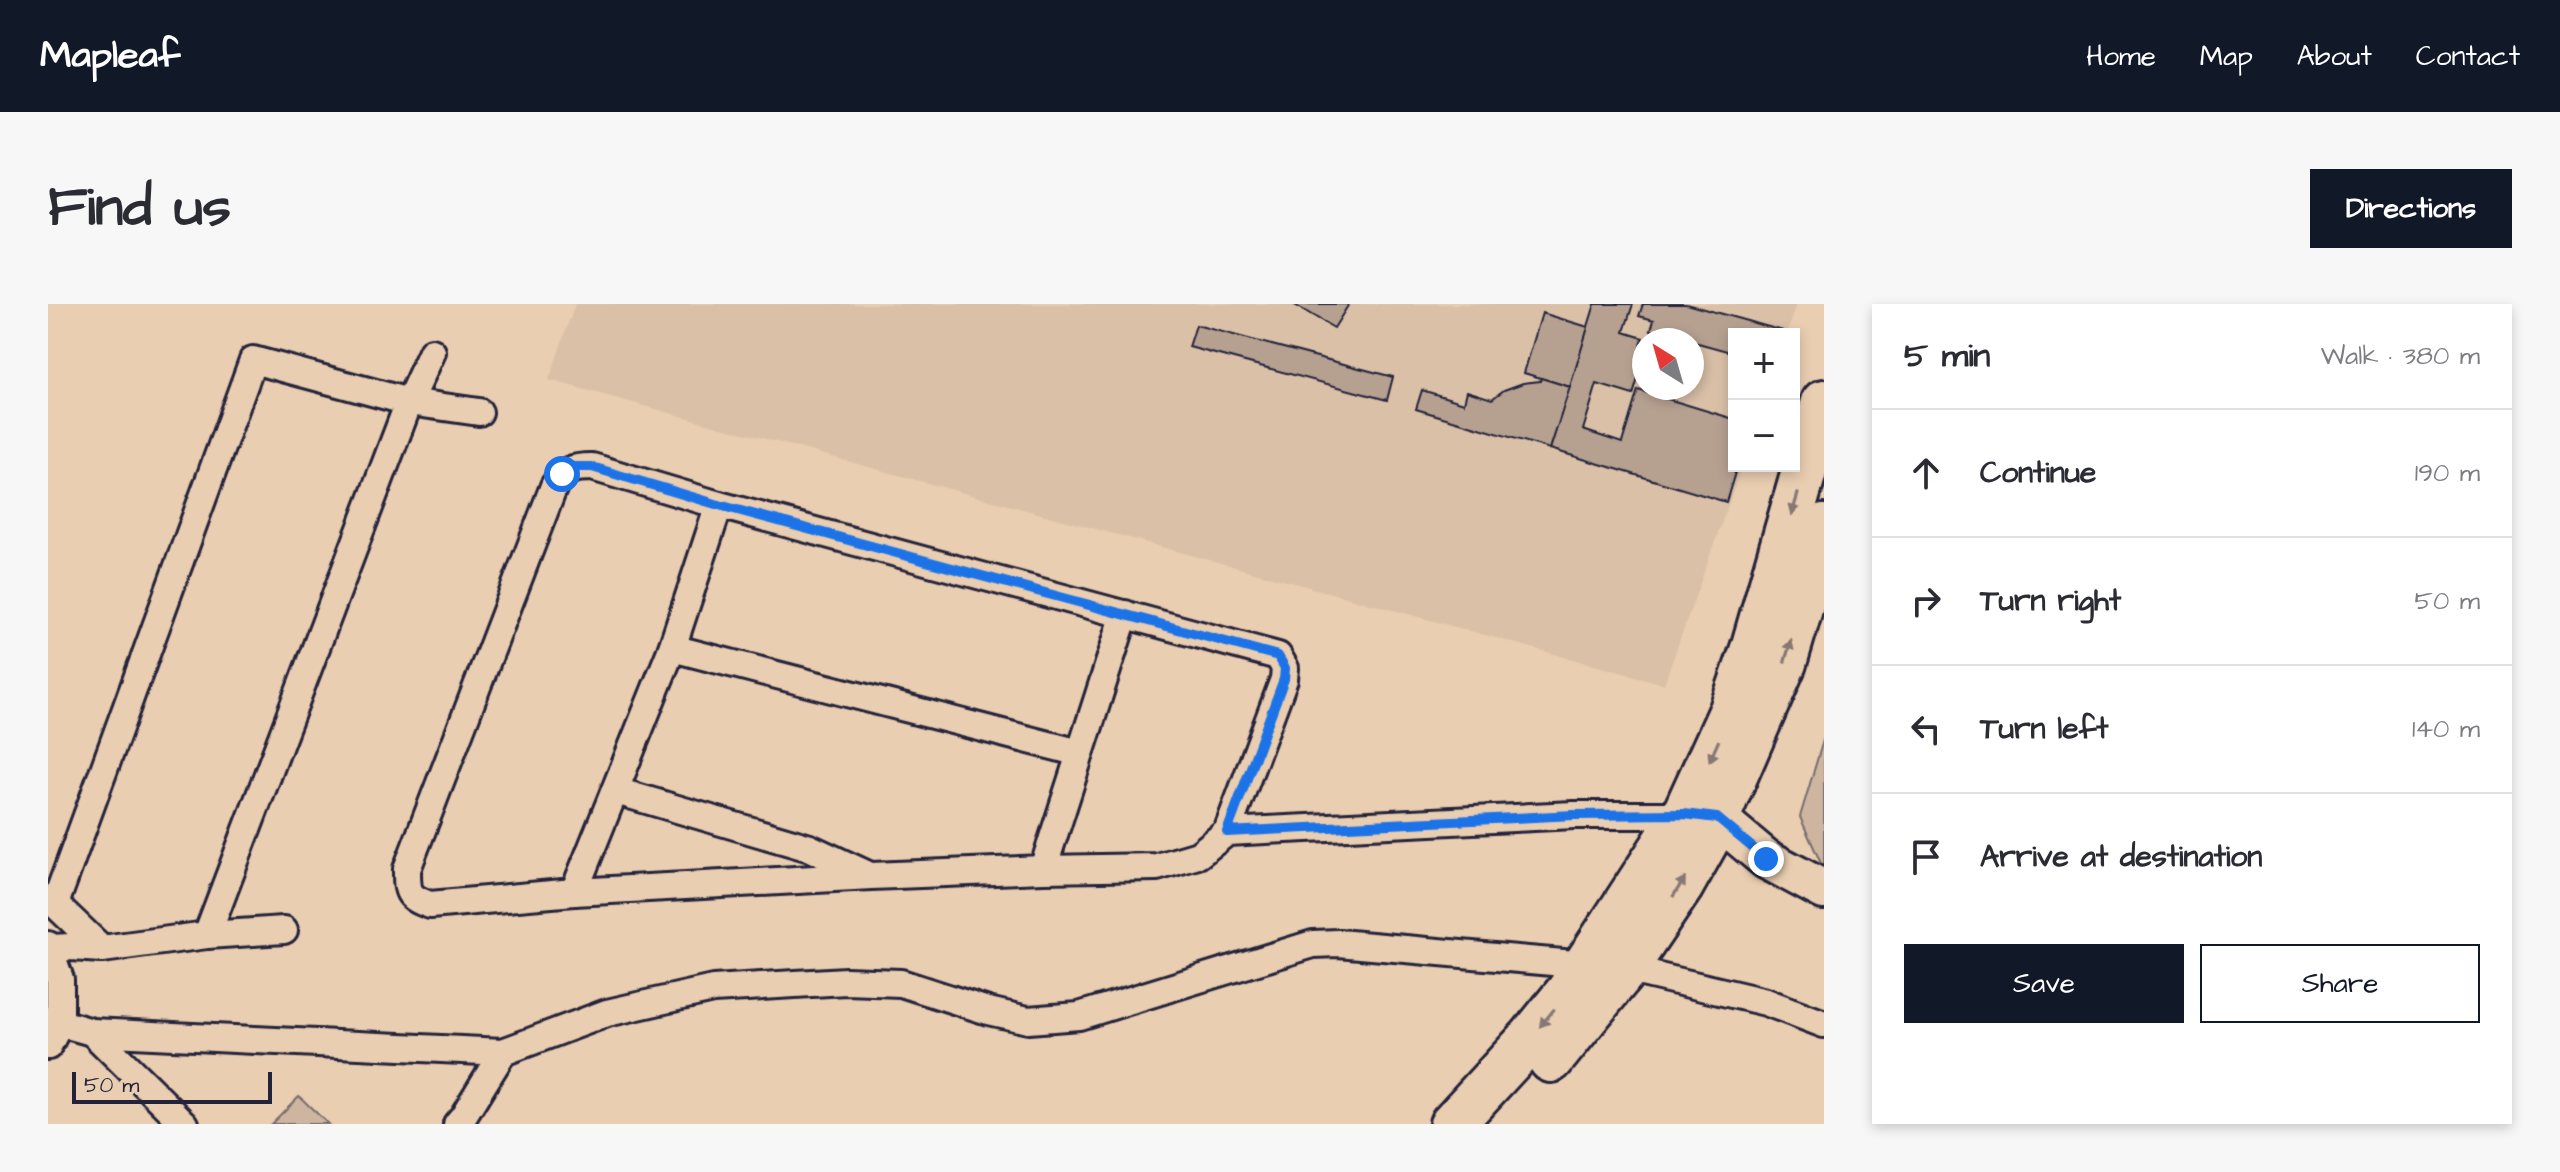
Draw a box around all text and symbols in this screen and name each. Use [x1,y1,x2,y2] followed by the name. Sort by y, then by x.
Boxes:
[40,30,180,82] text: Mapleaf
[2086,37,2156,76] text: Home
[2200,37,2253,76] text: Map
[2297,37,2372,76] text: About
[2416,37,2520,76] text: Contact
[48,169,231,247] text: Find us
[2310,169,2512,248] button: Directions
[1632,328,1704,400] north arrow
[1728,328,1800,472] map controls
[1728,328,1800,400] button: +
[1904,332,1990,380] text: 5 min
[2321,338,2480,374] text: Walk · 380 m
[1728,400,1800,472] button: −
[1904,451,1948,495] icon: ahead
[1980,452,2096,494] text: Continue
[2415,455,2480,491] text: 190 m
[544,456,580,492] route start
[1788,491,1800,516] one-way arrow
[1904,579,1948,623] icon: right
[1980,580,2121,622] text: Turn right
[2415,583,2480,619] text: 50 m
[1782,639,1795,663] one-way arrow
[1904,707,1948,751] icon: left
[1980,708,2108,750] text: Turn left
[2412,711,2480,747] text: 140 m
[1707,739,1720,763] one-way arrow
[1904,835,1948,879] icon: arrive
[1980,836,2262,878] text: Arrive at destination
[1748,841,1784,877] route end
[1672,876,1686,898] one-way arrow
[1904,944,2184,1023] button: Save
[2200,944,2480,1023] button: Share
[1539,1008,1556,1028] one-way arrow
[72,1068,272,1104] scale bar
[84,1070,139,1101] text: 50 m

